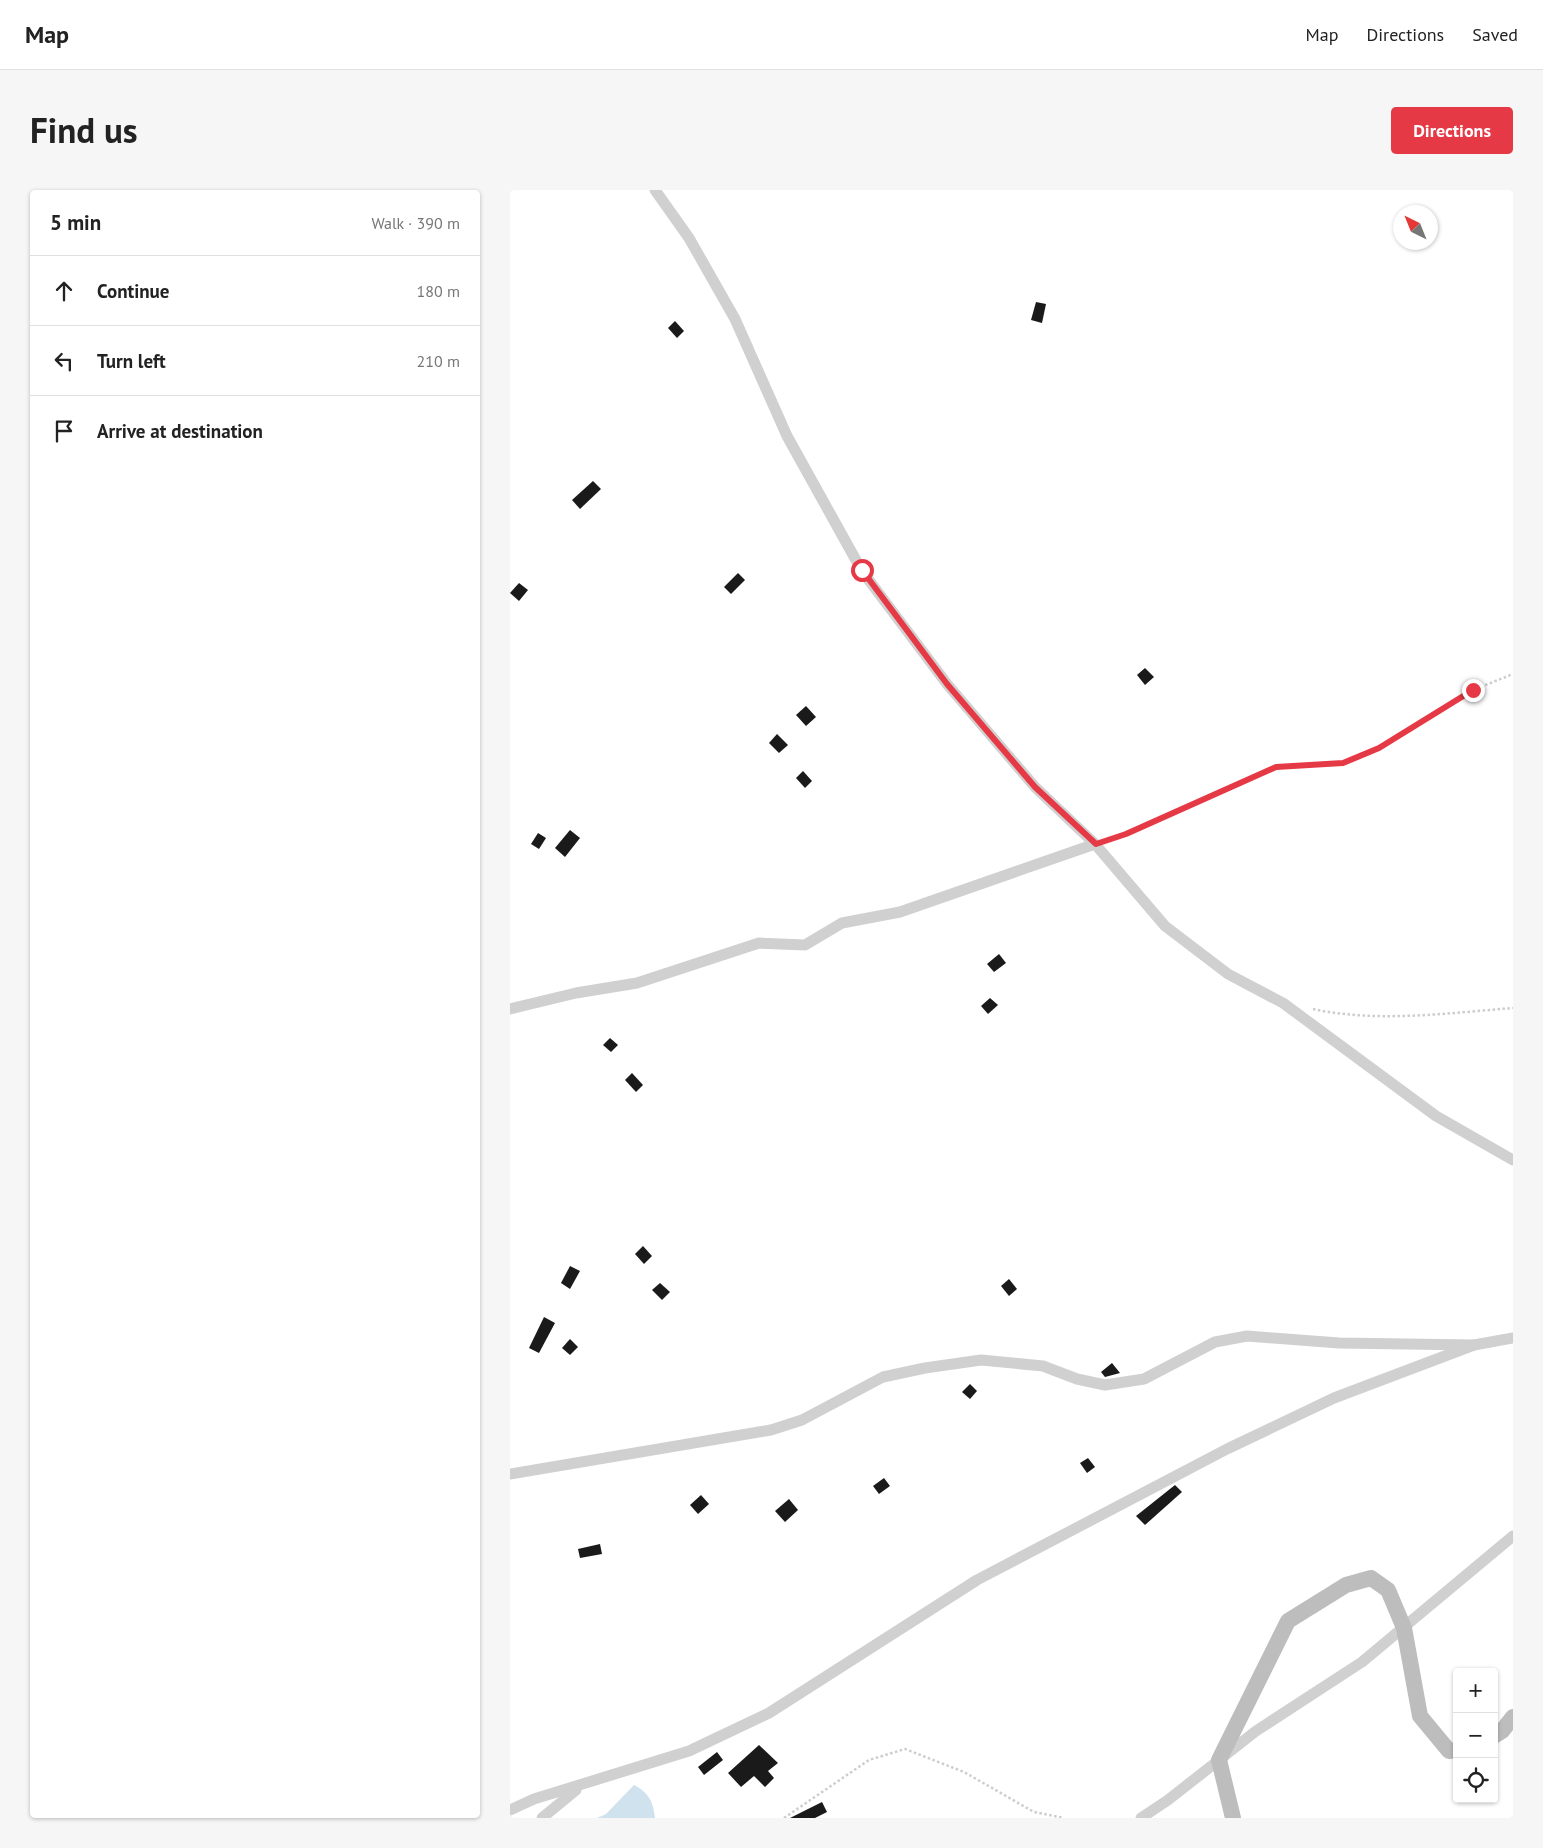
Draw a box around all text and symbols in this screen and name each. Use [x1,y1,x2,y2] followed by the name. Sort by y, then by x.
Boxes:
[25,19,69,50] text: Map
[1306,23,1338,46] text: Map
[1366,23,1444,46] text: Directions
[1472,23,1518,46] text: Saved
[30,107,138,153] text: Find us
[1391,107,1513,154] button: Directions
[1393,205,1438,250] north arrow
[50,209,101,236] text: 5 min
[371,213,460,233] text: Walk · 390 m
[50,277,78,305] icon: ahead
[97,279,169,303] text: Continue
[417,281,460,301] text: 180 m
[50,347,78,375] icon: left
[97,349,166,373] text: Turn left
[417,351,460,371] text: 210 m
[50,417,78,445] icon: arrive
[97,419,263,443] text: Arrive at destination
[851,559,874,582] route start
[1462,679,1485,702] route end
[1453,1668,1498,1803] map controls
[1453,1668,1498,1713] button: +
[1453,1713,1498,1758] button: −
[1453,1758,1498,1803] button: locate

